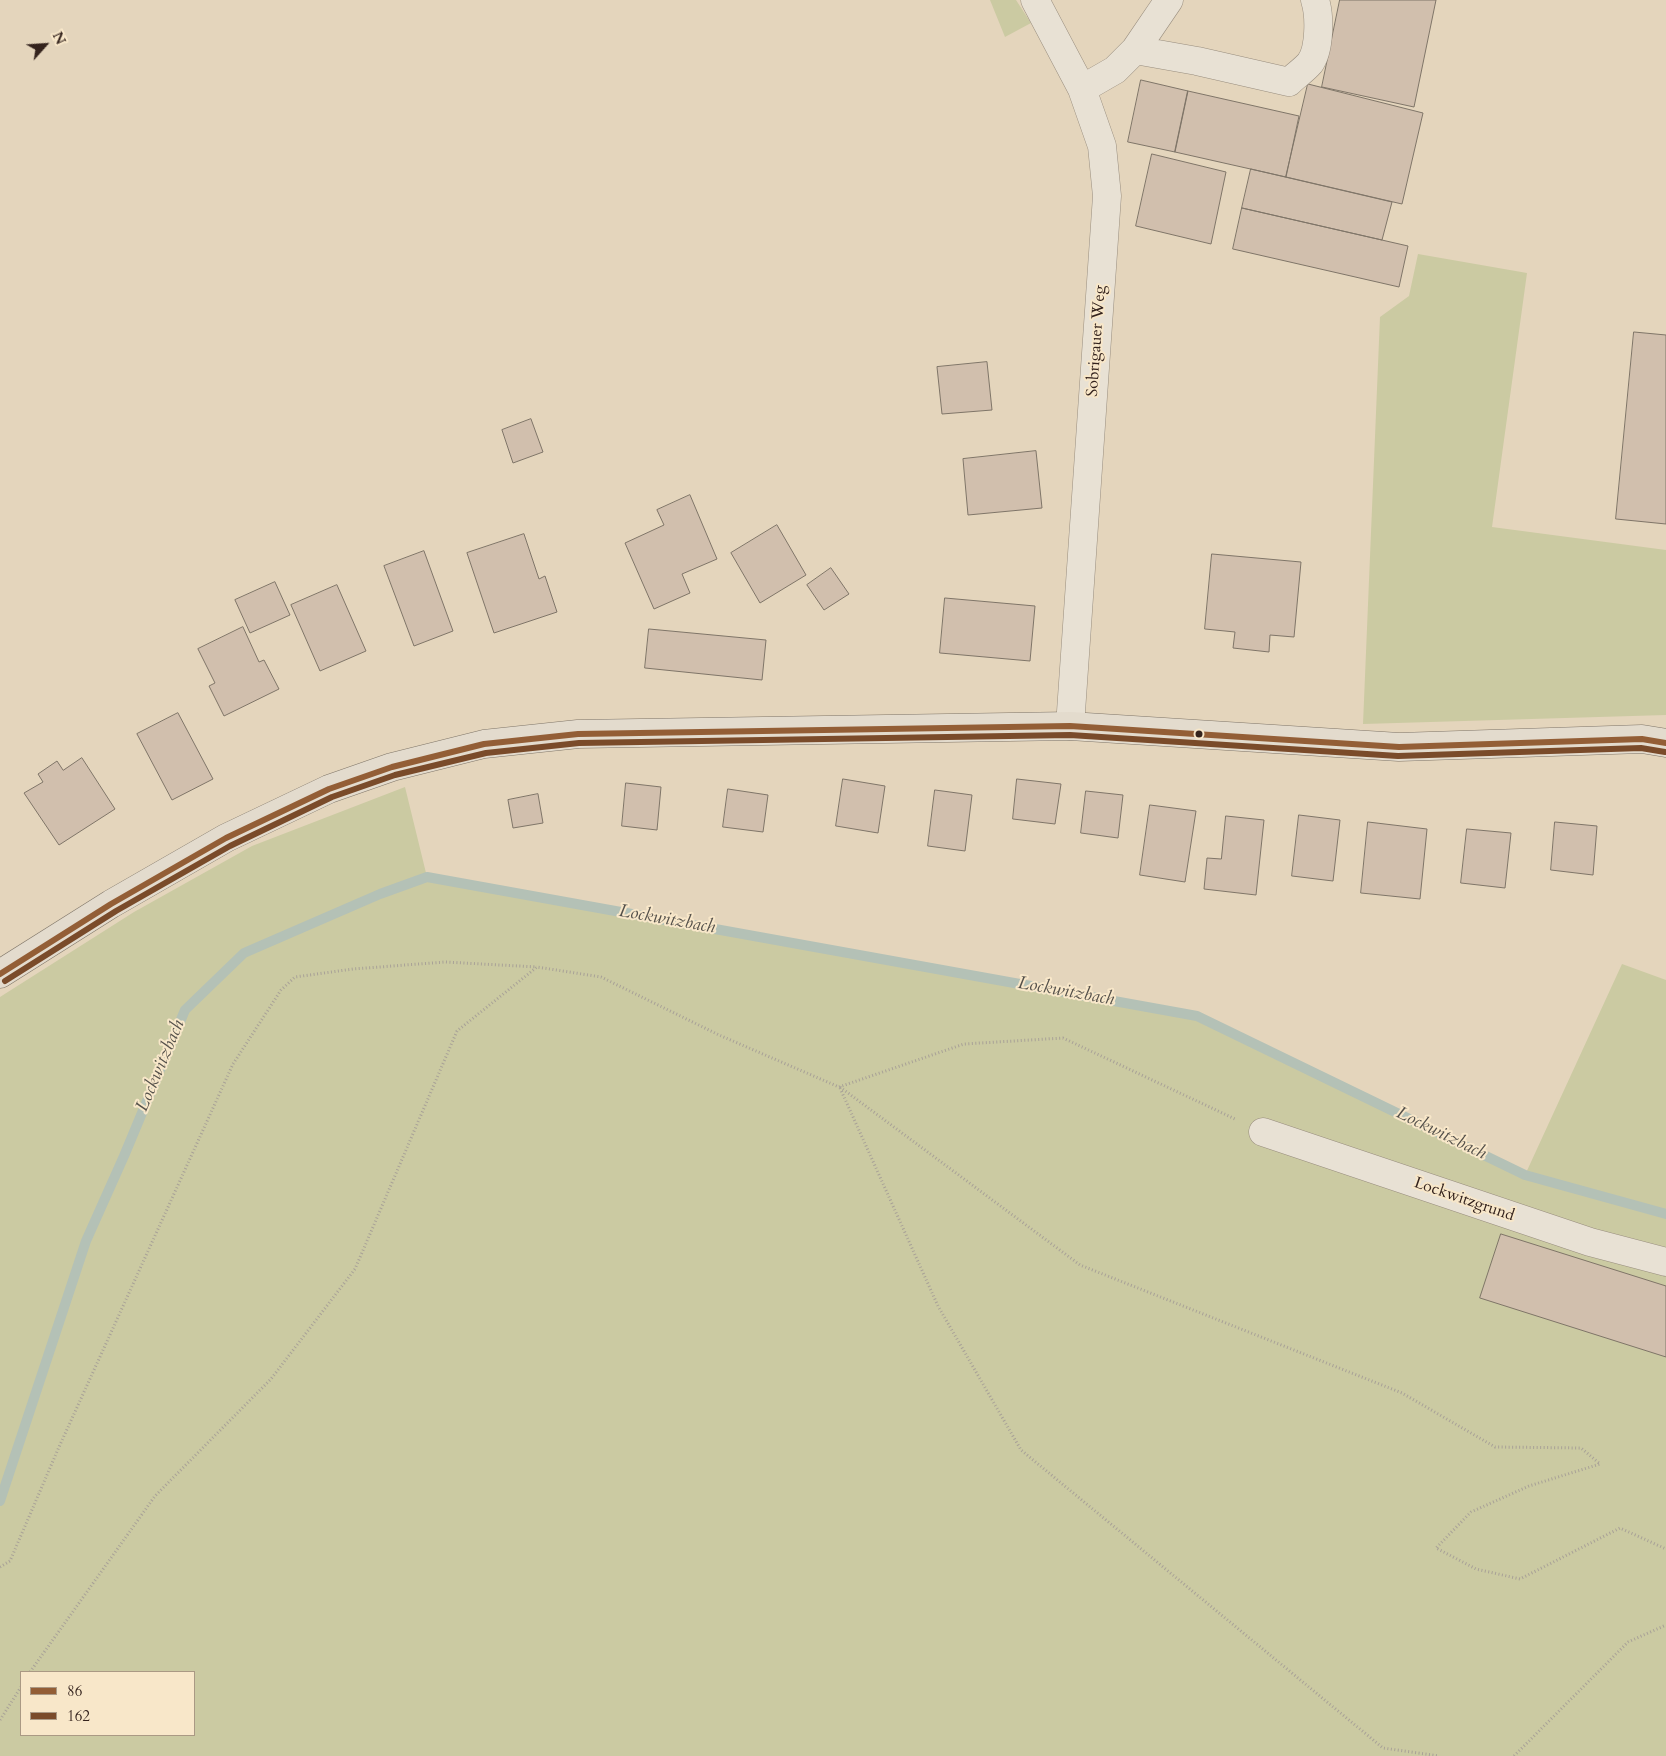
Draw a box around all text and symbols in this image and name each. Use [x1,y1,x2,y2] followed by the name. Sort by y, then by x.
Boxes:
[20,20,70,70] north arrow
[48,29,70,48] text: N
[1084,285,1110,397] street label: Sobrigauer Weg
[1194,729,1204,739] unlabelled marker
[617,901,717,939] water label: Lockwitzbach
[1016,973,1116,1011] water label: Lockwitzbach
[132,1017,190,1115] water label: Lockwitzbach
[1392,1103,1490,1165] water label: Lockwitzbach
[1411,1174,1517,1226] street label: Lockwitzgrund
[20,1671,195,1736] legend
[67,1681,82,1701] text: 86
[67,1706,90,1726] text: 162

